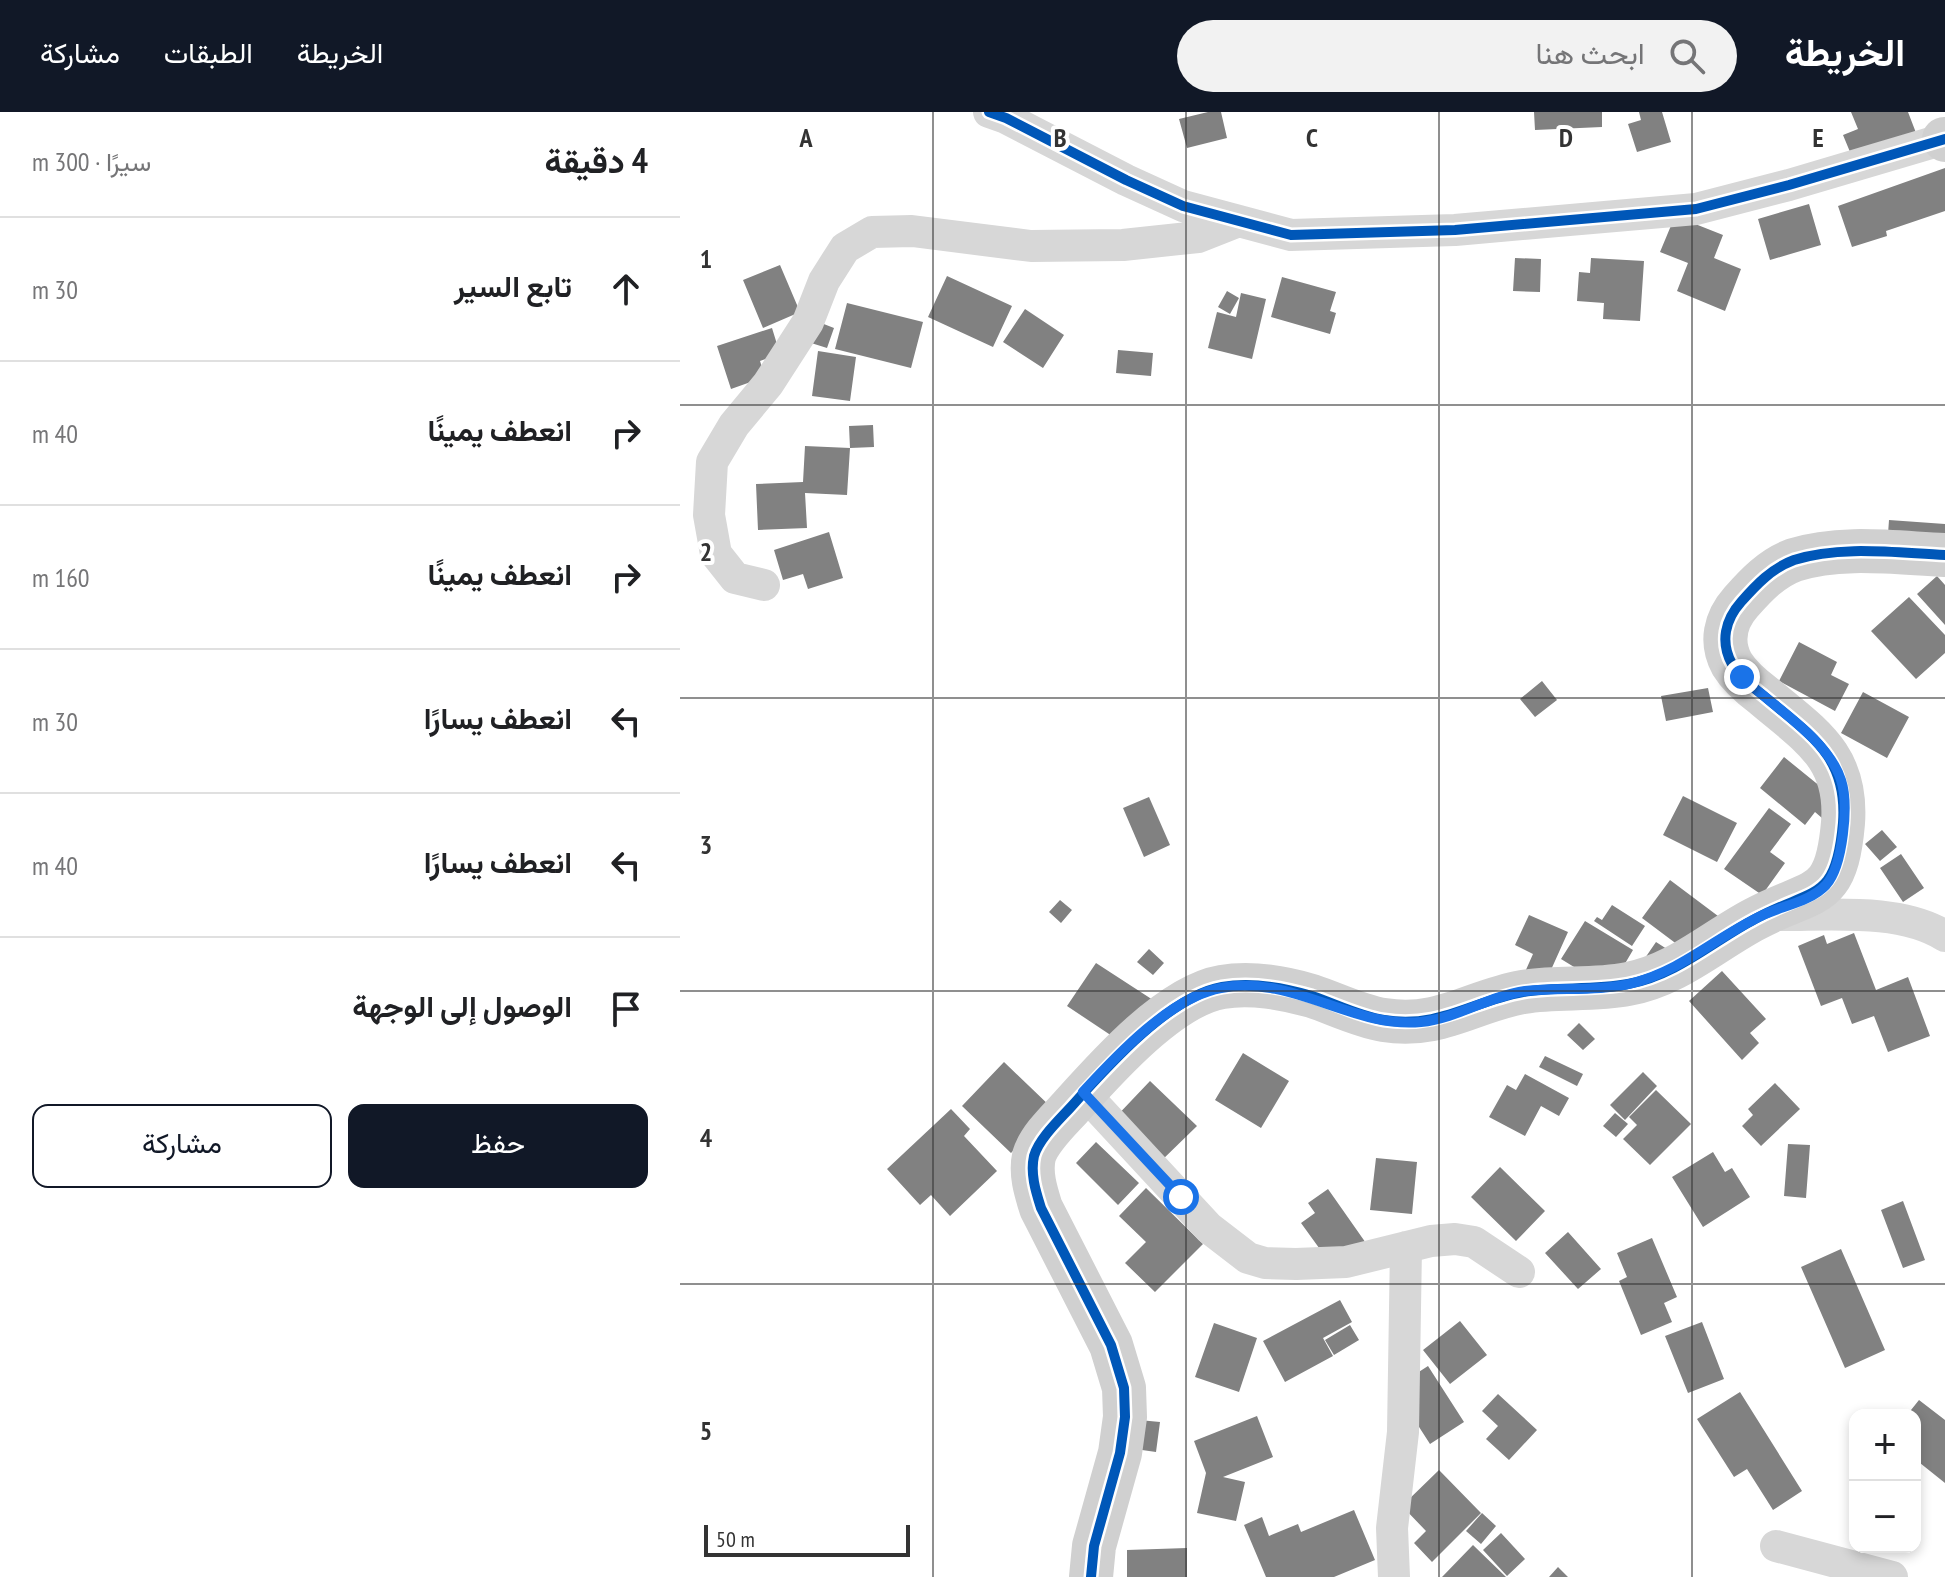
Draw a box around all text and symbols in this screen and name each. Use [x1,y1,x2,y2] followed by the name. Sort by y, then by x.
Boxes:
[1177,20,1737,92] search box
[1785,27,1905,76] text: الخريطة
[1535,33,1645,72] text: ابحث هنا
[40,34,120,71] text: مشاركة
[164,34,253,71] text: الطبقات
[297,34,383,71] text: الخريطة
[1665,34,1709,78] icon: search
[798,121,813,154] text: A
[1054,121,1067,154] text: B
[1306,121,1318,154] text: C
[1559,121,1573,154] text: D
[1812,121,1824,154] text: E
[545,138,648,182] text: 4 دقيقة
[32,145,151,178] text: سيرًا · 300 m
[700,242,712,275] text: 1
[454,266,572,305] text: تابع السير
[604,267,648,311] icon: ahead
[32,273,78,306] text: 30 m
[428,410,572,449] text: انعطف يمينًا
[604,411,648,455] icon: right
[32,417,78,450] text: 40 m
[700,535,712,568] text: 2
[428,554,572,593] text: انعطف يمينًا
[604,555,648,599] icon: right
[32,561,90,594] text: 160 m
[1724,659,1760,695] route end
[424,698,572,737] text: انعطف يسارًا
[604,699,648,743] icon: left
[32,705,78,738] text: 30 m
[700,828,712,861] text: 3
[424,842,572,881] text: انعطف يسارًا
[604,843,648,887] icon: left
[32,849,78,882] text: 40 m
[352,986,572,1025] text: الوصول إلى الوجهة
[604,987,648,1031] icon: arrive
[32,1104,332,1188] button: مشاركة
[348,1104,648,1188] button: حفظ
[700,1121,713,1154] text: 4
[1163,1179,1199,1215] route start
[1849,1409,1921,1553] map controls
[1849,1409,1921,1481] button: +
[700,1414,712,1447] text: 5
[1849,1481,1921,1553] button: −
[704,1521,910,1557] scale bar
[716,1525,755,1553] text: 50 m

